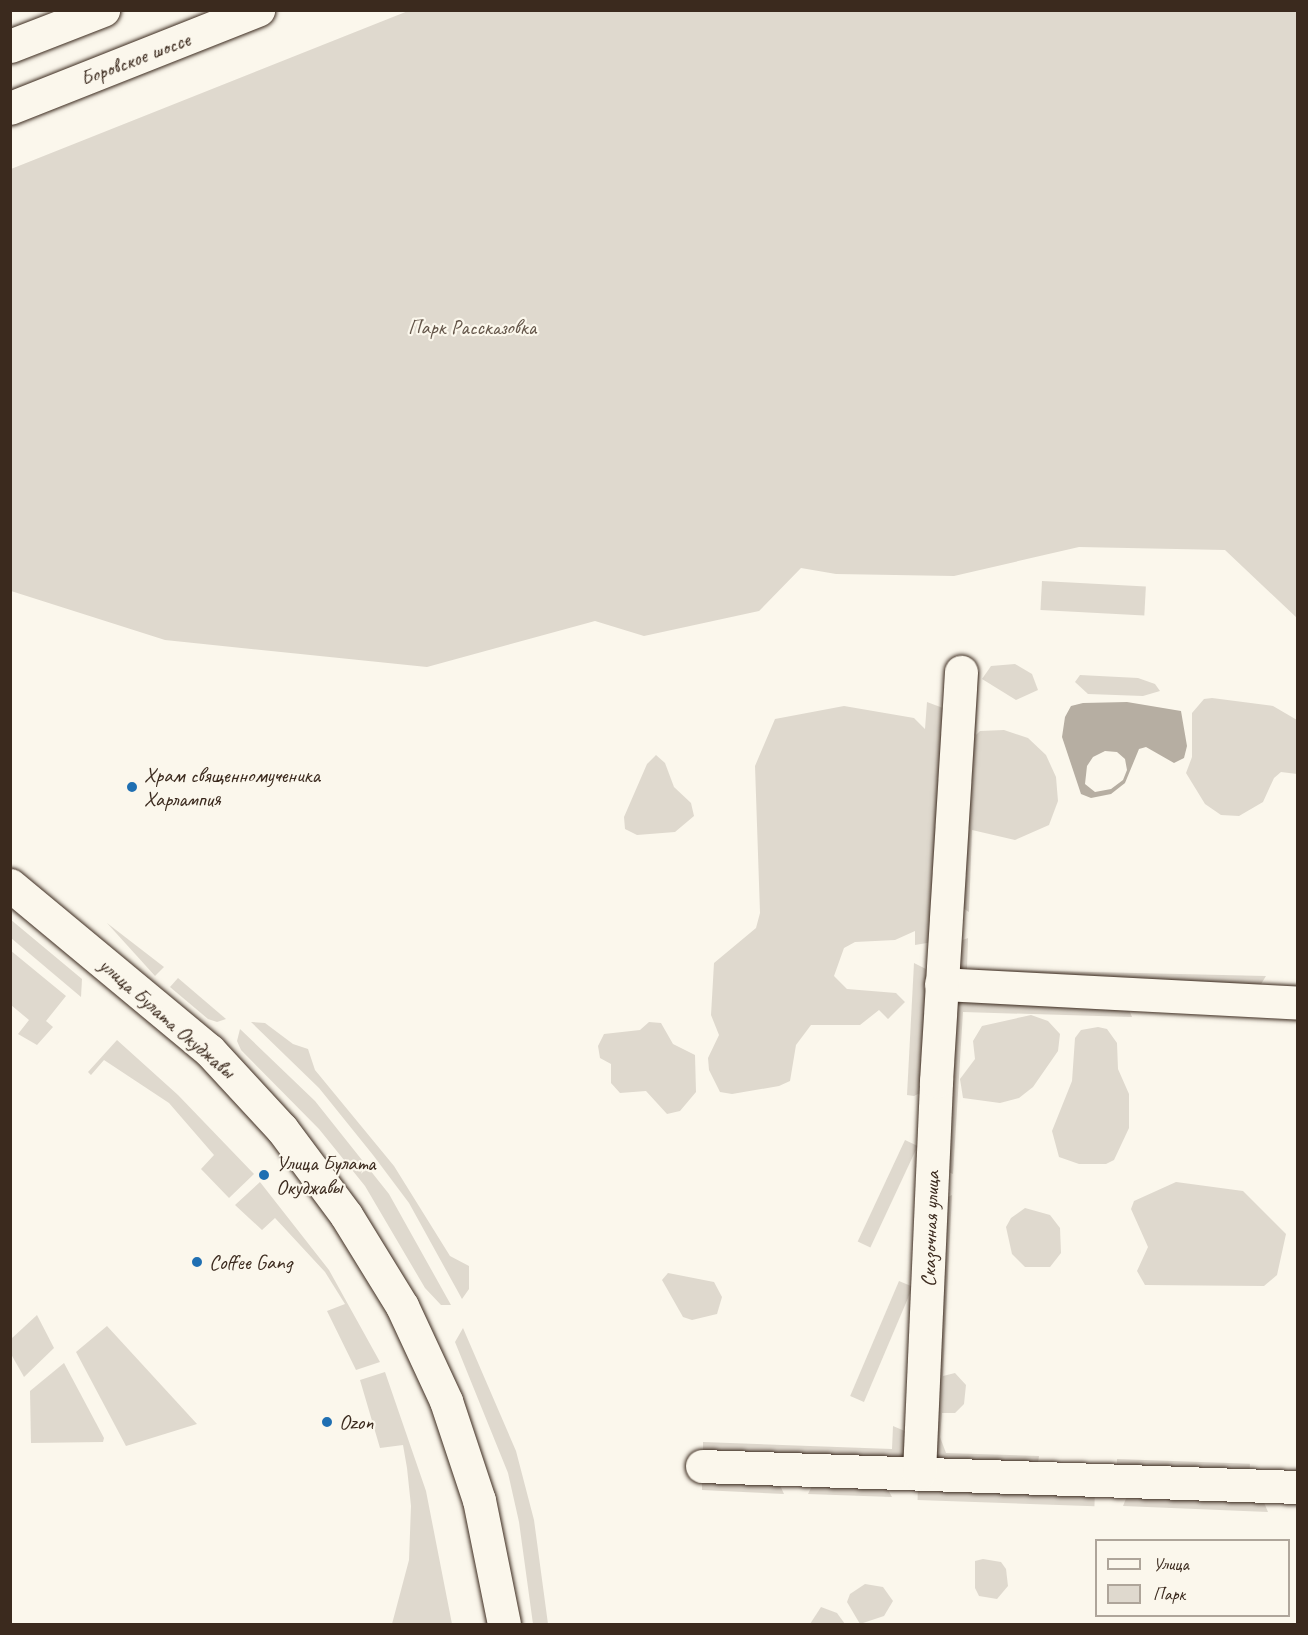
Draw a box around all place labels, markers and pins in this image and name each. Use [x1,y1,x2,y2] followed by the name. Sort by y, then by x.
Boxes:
[144,762,318,812] place label: Храм священномученика Харлампия
[125,780,139,794] marker: Храм священномученика Харлампия
[276,1150,378,1200] place label: Улица Булата Окуджавы
[257,1168,271,1182] marker: Улица Булата Окуджавы
[209,1249,292,1275] place label: Coffee Gang
[190,1255,204,1269] marker: Coffee Gang
[339,1409,374,1435] place label: Ozon
[320,1415,334,1429] marker: Ozon

